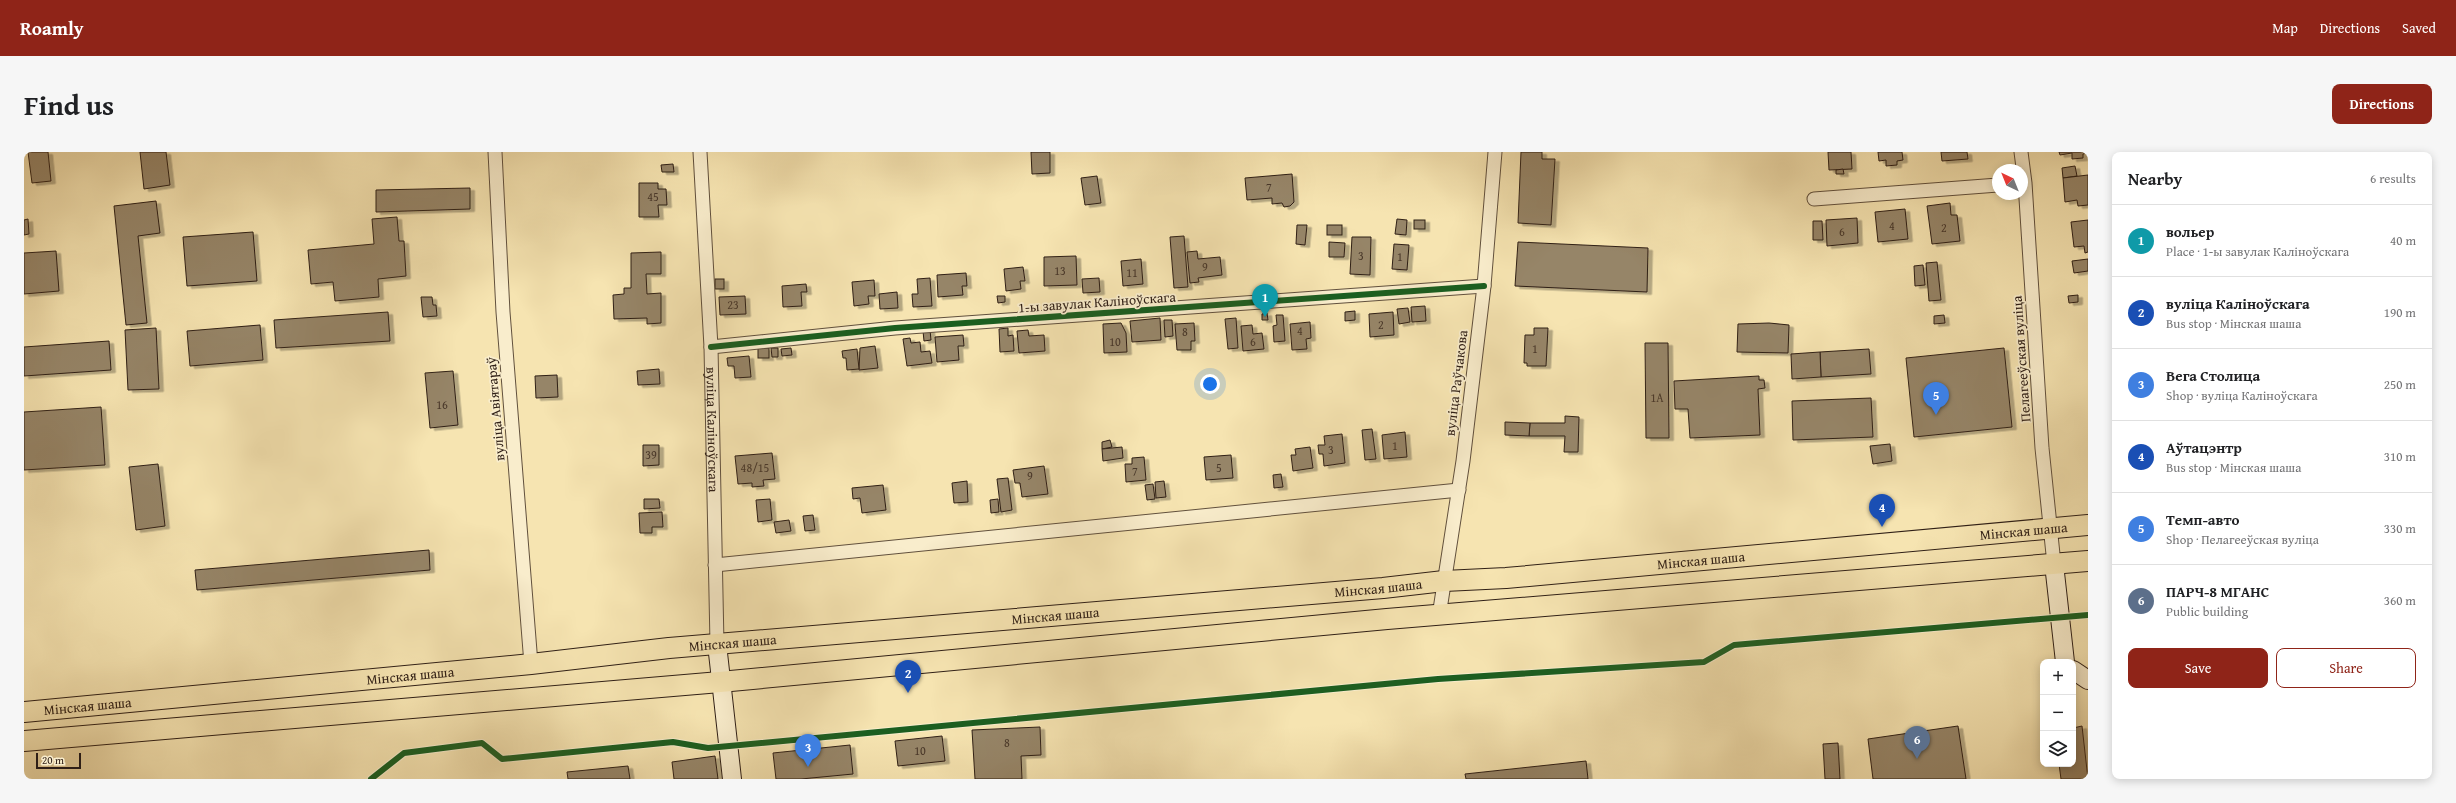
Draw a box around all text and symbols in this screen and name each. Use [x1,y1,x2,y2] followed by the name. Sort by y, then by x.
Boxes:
[20,14,84,42] text: Roamly
[2272,18,2298,38] text: Map
[2320,18,2380,38] text: Directions
[2402,18,2436,38] text: Saved
[24,84,114,125] text: Find us
[2332,84,2432,124] button: Directions
[1992,164,2028,200] north arrow
[2128,166,2182,191] text: Nearby
[2370,169,2416,188] text: 6 results
[1266,179,1272,196] house number: 7
[647,188,659,205] house number: 45
[1889,217,1895,234] house number: 4
[1941,219,1947,236] house number: 2
[2166,221,2214,242] text: вольер
[1839,223,1845,240] house number: 6
[2138,231,2144,250] text: 1
[2390,231,2416,250] text: 40 m
[2166,242,2349,261] text: Place · 1-ы завулак Каліноўскага
[1358,247,1364,264] house number: 3
[1397,248,1403,265] house number: 1
[1202,258,1208,275] house number: 9
[1054,262,1066,279] house number: 13
[1126,264,1138,281] house number: 11
[1252,284,1278,317] pin: 1
[1017,286,1177,317] street label: 1-ы завулак Каліноўскага
[2166,293,2310,314] text: вуліца Каліноўскага
[2007,295,2035,423] street label: Пелагееўская вуліца
[727,296,739,313] house number: 23
[2138,303,2144,322] text: 2
[2384,303,2416,322] text: 190 m
[2166,314,2301,333] text: Bus stop · Мінская шаша
[1378,316,1384,333] house number: 2
[1297,322,1303,339] house number: 4
[1182,323,1188,340] house number: 8
[1440,328,1472,437] street label: вуліца Раўчакова
[1109,333,1121,350] house number: 10
[1250,333,1256,350] house number: 6
[1532,340,1538,357] house number: 1
[480,356,510,462] street label: вуліца Авіятараў
[2166,365,2260,386] text: Вега Столица
[701,367,724,493] street label: вуліца Каліноўскага
[1200,374,1220,394] your location
[2138,375,2144,394] text: 3
[2384,375,2416,394] text: 250 m
[1923,382,1949,415] pin: 5
[2166,386,2318,405] text: Shop · вуліца Каліноўскага
[1650,389,1664,406] house number: 1А
[436,396,448,413] house number: 16
[1392,437,1398,454] house number: 1
[2166,437,2242,458] text: Аўтацэнтр
[1328,441,1334,458] house number: 3
[645,446,657,463] house number: 39
[2138,447,2144,466] text: 4
[2384,447,2416,466] text: 310 m
[2166,458,2301,477] text: Bus stop · Мінская шаша
[741,459,770,476] house number: 48/15
[1216,459,1222,476] house number: 5
[1132,463,1138,480] house number: 7
[1027,467,1033,484] house number: 9
[1869,494,1895,527] pin: 4
[2166,509,2239,530] text: Темп-авто
[1979,517,2069,545] street label: Мінская шаша
[2138,519,2144,538] text: 5
[2384,519,2416,538] text: 330 m
[2166,530,2319,549] text: Shop · Пелагееўская вуліца
[1656,546,1746,574] street label: Мінская шаша
[1334,574,1424,602] street label: Мінская шаша
[2166,581,2269,602] text: ПАРЧ-8 МГАНС
[2138,591,2144,610] text: 6
[2384,591,2416,610] text: 360 m
[1011,602,1100,629] street label: Мінская шаша
[2166,602,2248,621] text: Public building
[688,629,778,656] street label: Мінская шаша
[2128,648,2268,688] button: Save
[2276,648,2416,688] button: Share
[2040,659,2076,767] map controls
[2040,659,2076,695] button: +
[895,660,921,693] pin: 2
[366,661,455,690] street label: Мінская шаша
[43,692,133,720] street label: Мінская шаша
[2040,695,2076,731] button: −
[1904,726,1930,759] pin: 6
[2040,731,2076,767] button: layers
[795,734,821,767] pin: 3
[1004,734,1010,751] house number: 8
[914,742,926,759] house number: 10
[36,751,81,770] scale bar
[42,752,64,768] text: 20 m

